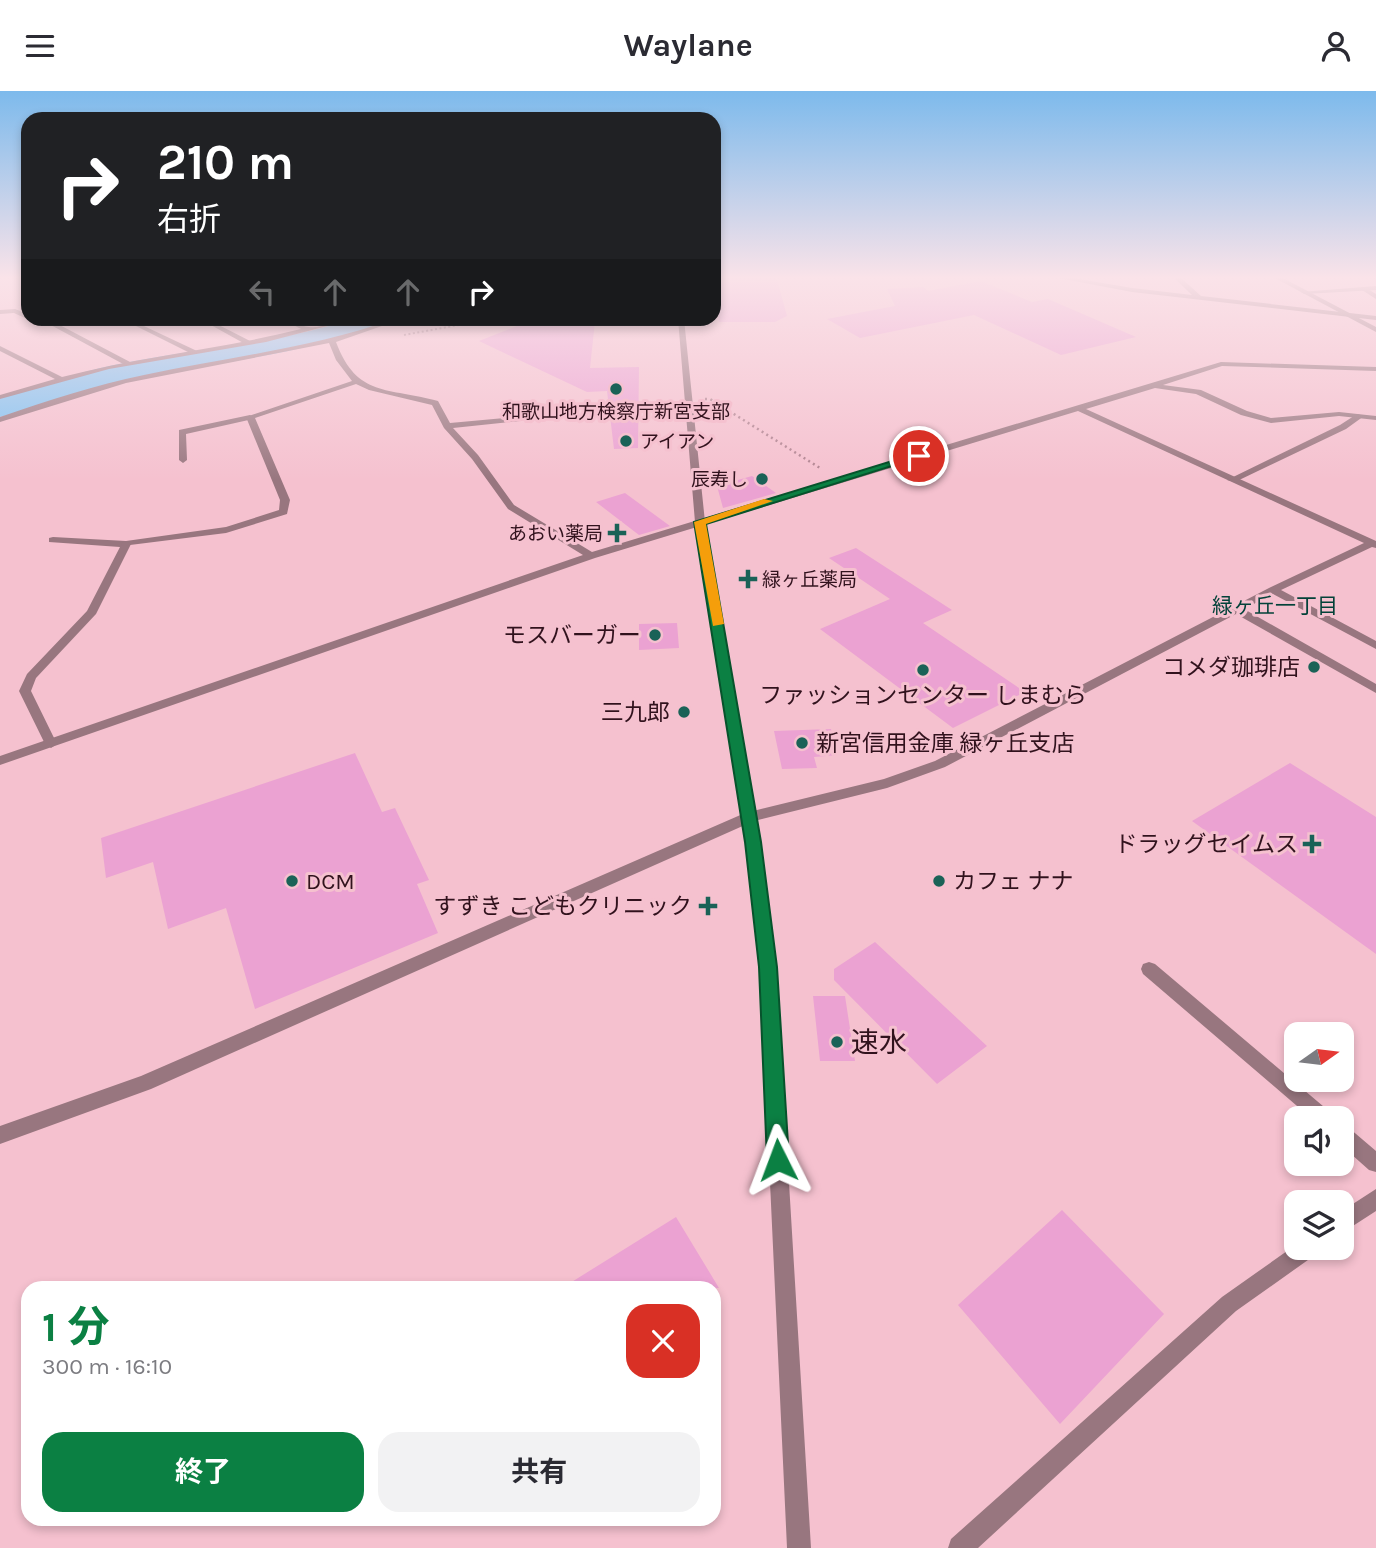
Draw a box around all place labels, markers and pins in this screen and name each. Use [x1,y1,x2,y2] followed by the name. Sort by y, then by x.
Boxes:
[608,381,624,397] marker: 和歌山地方検察庁新宮支部
[502,401,730,423] place label: 和歌山地方検察庁新宮支部
[889,426,949,486] pin
[640,431,714,453] place label: アイアン
[618,433,634,449] marker: アイアン
[691,469,748,491] place label: 辰寿し
[754,471,770,487] marker: 辰寿し
[508,523,603,545] place label: あおい薬局
[609,525,625,541] marker: あおい薬局
[762,569,857,591] place label: 緑ヶ丘薬局
[740,571,756,587] marker: 緑ヶ丘薬局
[503,622,641,649] place label: モスバーガー
[647,627,663,643] marker: モスバーガー
[1162,654,1300,681] place label: コメダ珈琲店
[1306,659,1322,675] marker: コメダ珈琲店
[915,662,931,678] marker: ファッションセンター しまむら
[759,682,1087,709] place label: ファッションセンター しまむら
[601,699,670,726] place label: 三九郎
[676,704,692,720] marker: 三九郎
[816,730,1074,757] place label: 新宮信用金庫 緑ヶ丘支店
[794,735,810,751] marker: 新宮信用金庫 緑ヶ丘支店
[1114,831,1298,858] place label: ドラッグセイムス
[1304,836,1320,852] marker: ドラッグセイムス
[306,868,355,895] place label: DCM
[953,868,1073,895] place label: カフェ ナナ
[284,873,300,889] marker: DCM
[931,873,947,889] marker: カフェ ナナ
[434,893,692,920] place label: すずき こどもクリニック
[698,896,718,916] marker: すずき こどもクリニック
[851,1026,907,1059] place label: 速水
[829,1034,845,1050] marker: 速水

